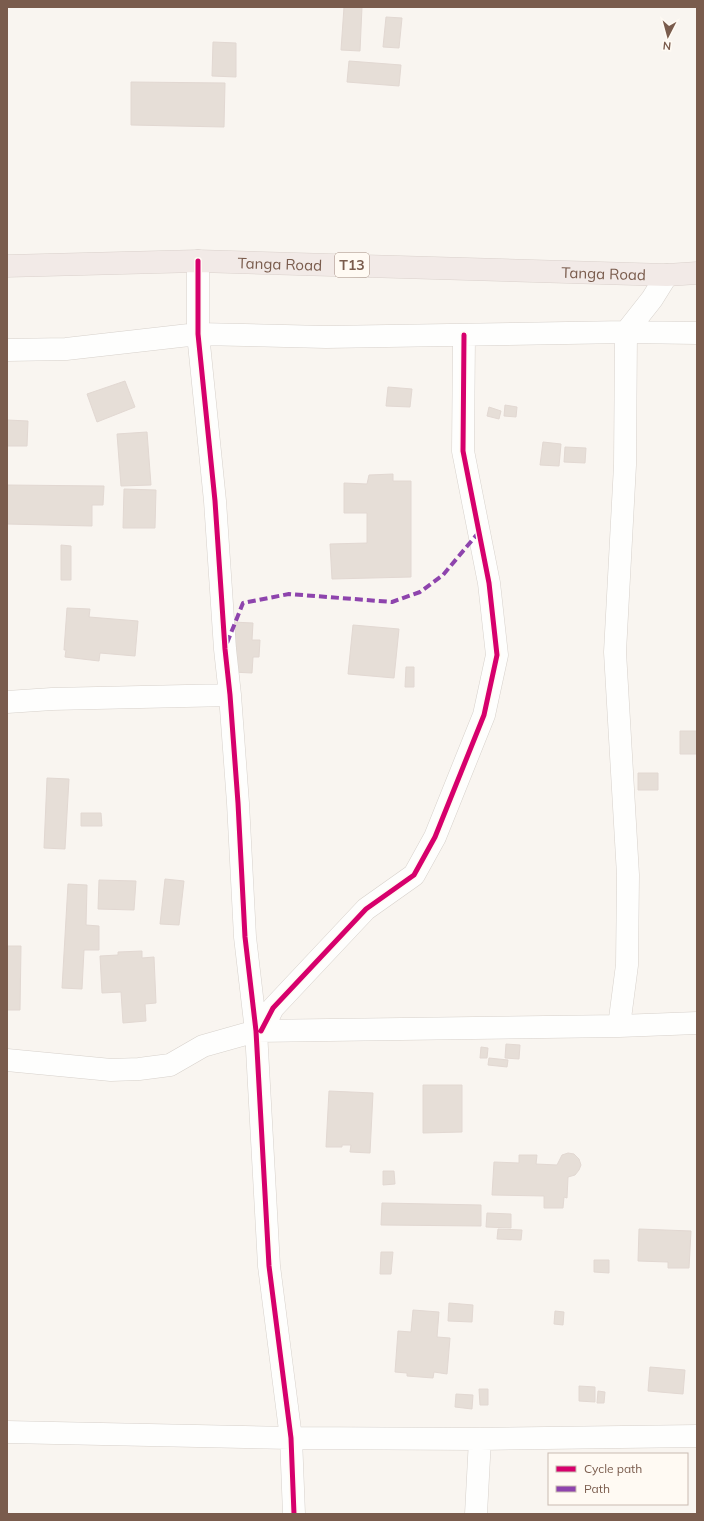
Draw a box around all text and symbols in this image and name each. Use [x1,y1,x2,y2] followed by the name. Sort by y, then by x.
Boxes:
[648,16,688,56] north arrow
[662,39,672,53] text: N
[237,253,322,274] street label: Tanga Road
[335,253,369,277] road number: T13
[561,262,646,284] street label: Tanga Road
[548,1453,688,1505] legend
[584,1461,642,1476] text: Cycle path
[584,1481,610,1496] text: Path

